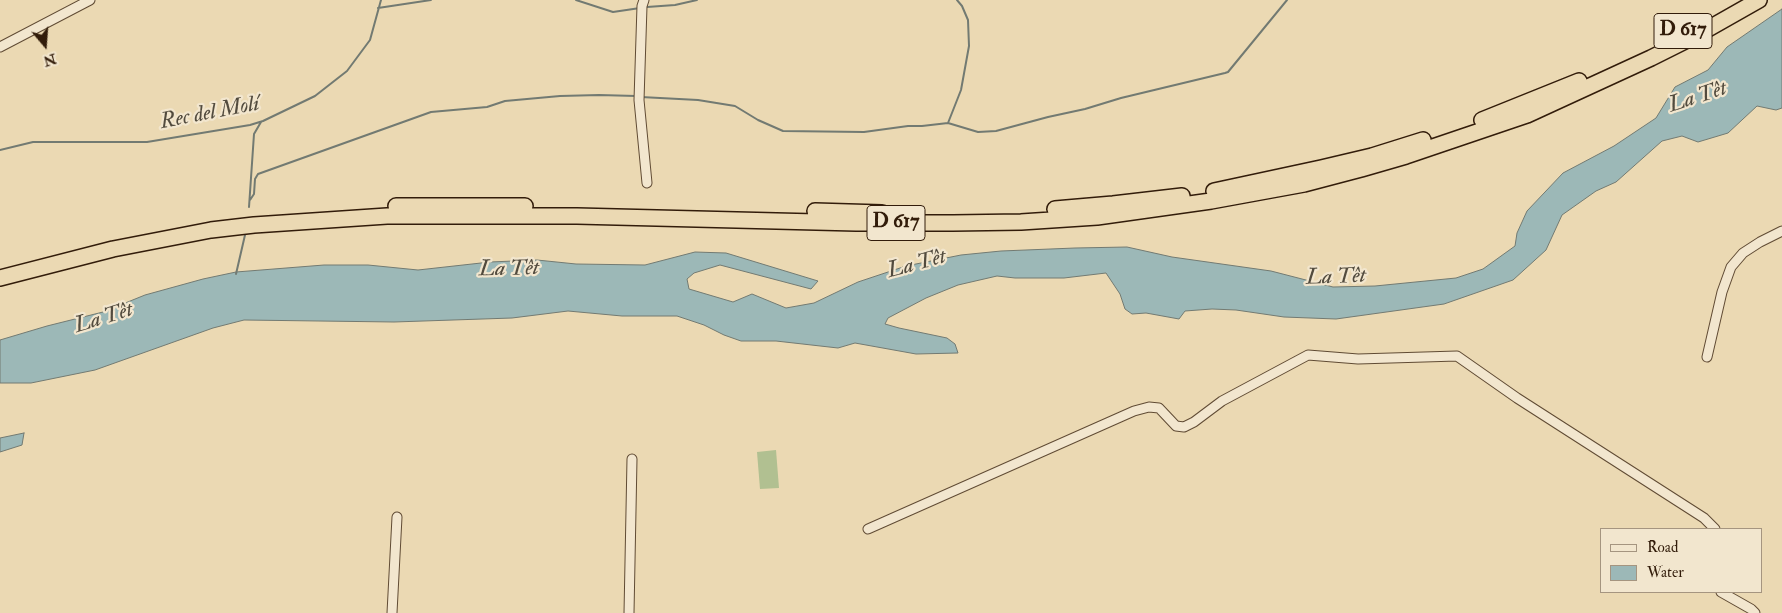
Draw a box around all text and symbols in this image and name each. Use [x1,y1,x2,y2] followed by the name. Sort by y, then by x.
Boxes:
[1654,14,1712,48] road number: D 617
[20,20,70,70] north arrow
[41,50,58,70] text: N
[1665,76,1731,120] water label: La Têt
[158,91,262,137] water label: Rec del Molí
[867,206,925,240] road number: D 617
[885,244,949,286] water label: La Têt
[479,256,539,284] water label: La Têt
[1306,264,1366,292] water label: La Têt
[71,298,137,340] water label: La Têt
[1600,528,1762,593] legend
[1647,538,1678,557] text: Road
[1647,563,1684,582] text: Water

